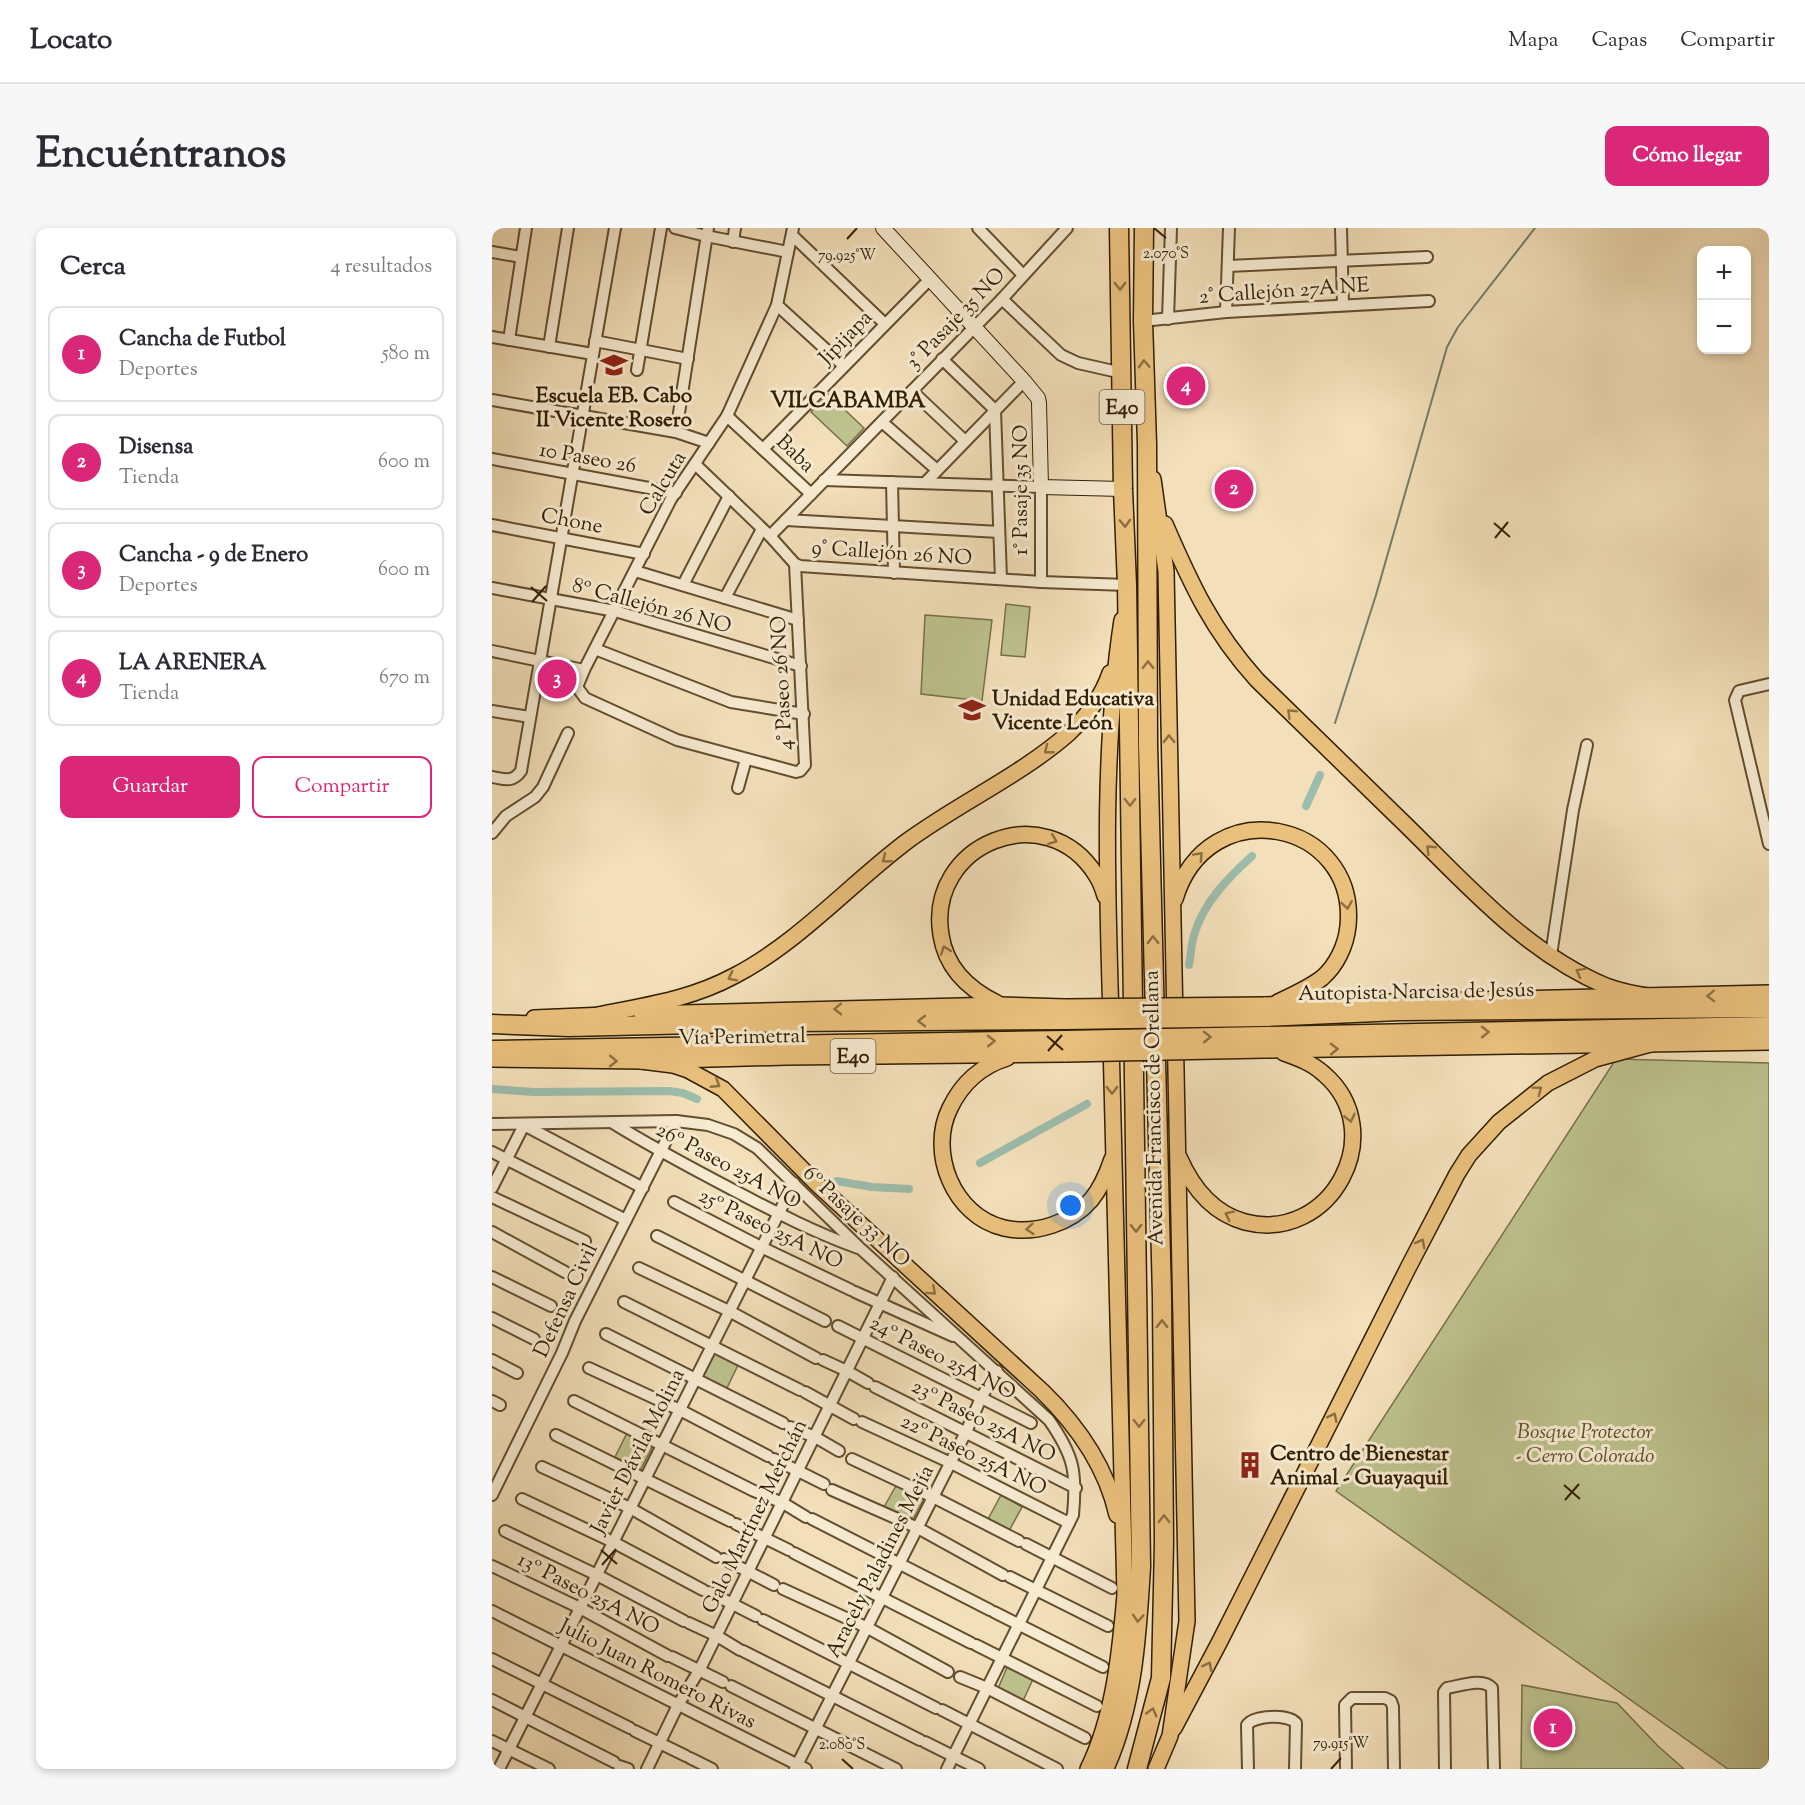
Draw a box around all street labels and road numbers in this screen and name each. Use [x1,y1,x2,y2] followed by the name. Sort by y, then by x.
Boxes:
[900,261,1013,377] street label: 3° Pasaje 35 NO
[1198,271,1371,313] street label: 2° Callejón 27A NE
[812,304,880,373] street label: Jipijapa
[1100,390,1144,424] road number: E40
[1007,425,1037,555] street label: 1° Pasaje 35 NO
[768,428,821,481] street label: Baba
[537,436,639,482] street label: 10 Paseo 26
[633,446,695,522] street label: Calcuta
[538,501,605,543] street label: Chone
[811,533,973,575] street label: 9° Callejón 26 NO
[569,571,734,643] street label: 8º Callejón 26 NO
[764,615,802,751] street label: 4° Paseo 26 NO
[1138,970,1172,1246] street label: Avenida Francisco de Orellana
[1298,976,1534,1010] street label: Autopista Narcisa de Jesús
[678,1022,806,1054] street label: Vía Perimetral
[830,1039,876,1073] road number: E40
[650,1116,806,1218] street label: 26º Paseo 25A NO
[795,1160,916,1275] street label: 6º Pasaje 33 NO
[693,1182,847,1278] street label: 25º Paseo 25A NO
[527,1239,606,1363] street label: Defensa Civil
[864,1309,1021,1409] street label: 24º Paseo 25A NO
[584,1364,694,1541] street label: Javier Dávila Molina
[906,1372,1061,1471] street label: 23º Paseo 25A NO
[895,1407,1052,1504] street label: 22º Paseo 25A NO
[696,1415,816,1619] street label: Galo Martínez Merchán
[819,1460,943,1664] street label: Aracely Paladines Mejía
[512,1546,664,1644] street label: 13º Paseo 25A NO
[553,1612,761,1737] street label: Julio Juan Romero Rivas

